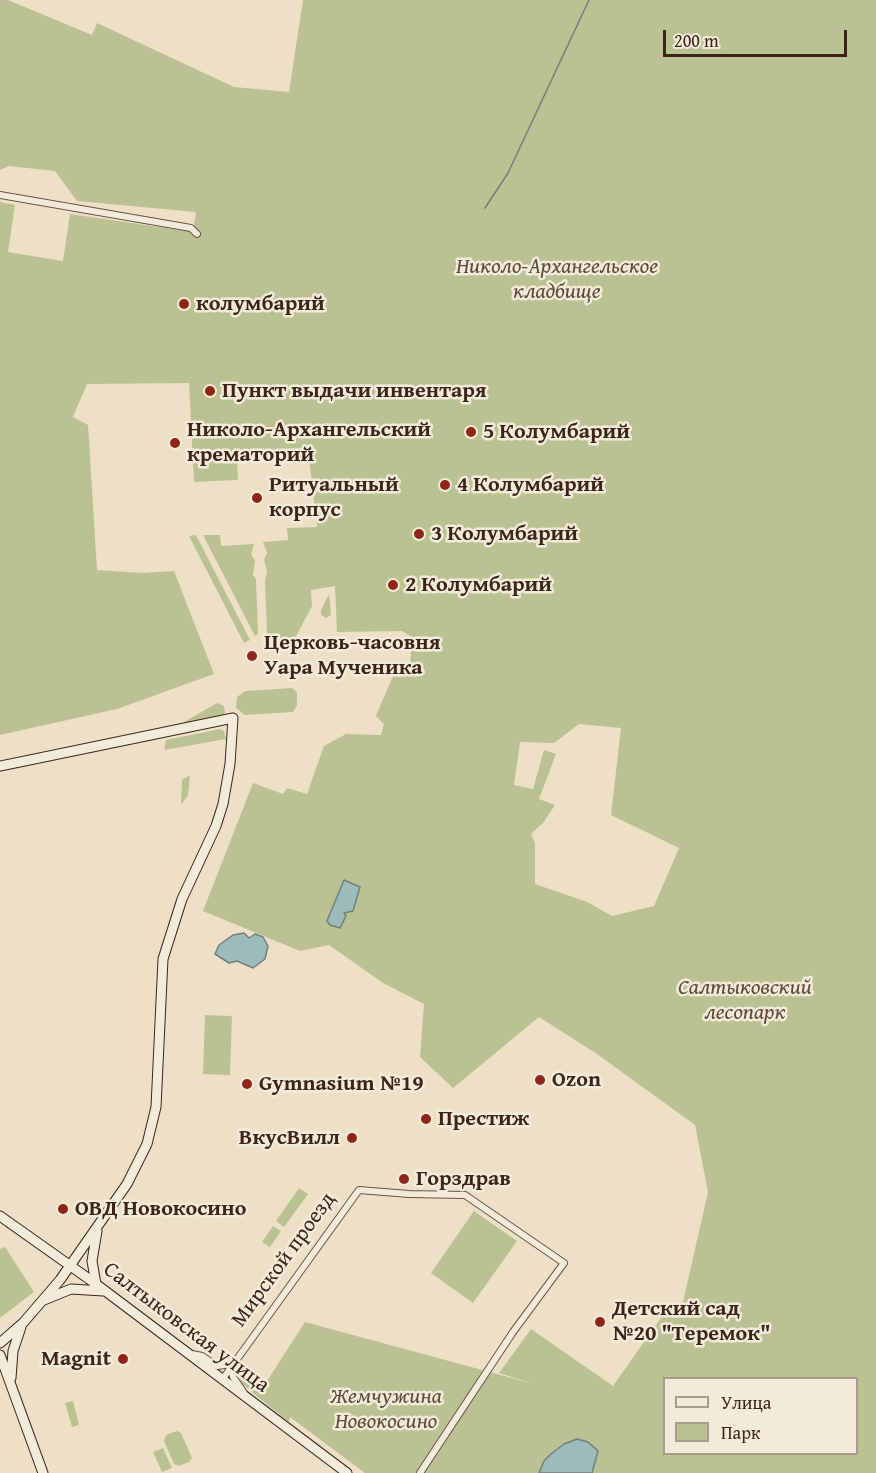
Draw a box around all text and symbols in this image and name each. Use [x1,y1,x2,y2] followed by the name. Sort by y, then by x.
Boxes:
[666,18,850,56] scale bar
[674,27,719,54] text: 200 m
[456,254,658,306] park label: Николо-Архангельское кладбище
[196,291,325,317] place label: колумбарий
[177,297,191,311] marker: колумбарий
[222,378,487,404] place label: Пункт выдачи инвентаря
[203,384,217,398] marker: Пункт выдачи инвентаря
[187,417,431,469] place label: Николо-Архангельский крематорий
[483,419,630,445] place label: 5 Колумбарий
[464,425,478,439] marker: 5 Колумбарий
[168,436,182,450] marker: Николо-Архангельский крематорий
[269,472,399,524] place label: Ритуальный корпус
[457,472,604,498] place label: 4 Колумбарий
[438,478,452,492] marker: 4 Колумбарий
[250,491,264,505] marker: Ритуальный корпус
[431,521,578,547] place label: 3 Колумбарий
[412,527,426,541] marker: 3 Колумбарий
[405,572,552,598] place label: 2 Колумбарий
[386,578,400,592] marker: 2 Колумбарий
[264,630,440,682] place label: Церковь-часовня Уара Мученика
[245,649,259,663] marker: Церковь-часовня Уара Мученика
[678,975,812,1026] park label: Салтыковский лесопарк
[552,1067,601,1093] place label: Ozon
[259,1071,424,1097] place label: Gymnasium №19
[533,1073,547,1087] marker: Ozon
[240,1077,254,1091] marker: Gymnasium №19
[438,1106,529,1132] place label: Престиж
[419,1112,433,1126] marker: Престиж
[239,1125,340,1151] place label: ВкусВилл
[345,1131,359,1145] marker: ВкусВилл
[416,1166,511,1192] place label: Горздрав
[397,1172,411,1186] marker: Горздрав
[226,1188,342,1332] street label: Мирской проезд
[75,1196,246,1222] place label: ОВД Новокосино
[56,1202,70,1216] marker: ОВД Новокосино
[98,1257,274,1399] street label: Салтыковская улица
[612,1296,771,1348] place label: Детский сад №20 "Теремок"
[593,1315,607,1329] marker: Детский сад №20 "Теремок"
[41,1346,111,1372] place label: Magnit
[116,1352,130,1366] marker: Magnit
[663,1377,858,1455] legend
[330,1384,442,1436] park label: Жемчужина Новокосино
[721,1389,771,1416] text: Улица
[721,1419,760,1446] text: Парк

